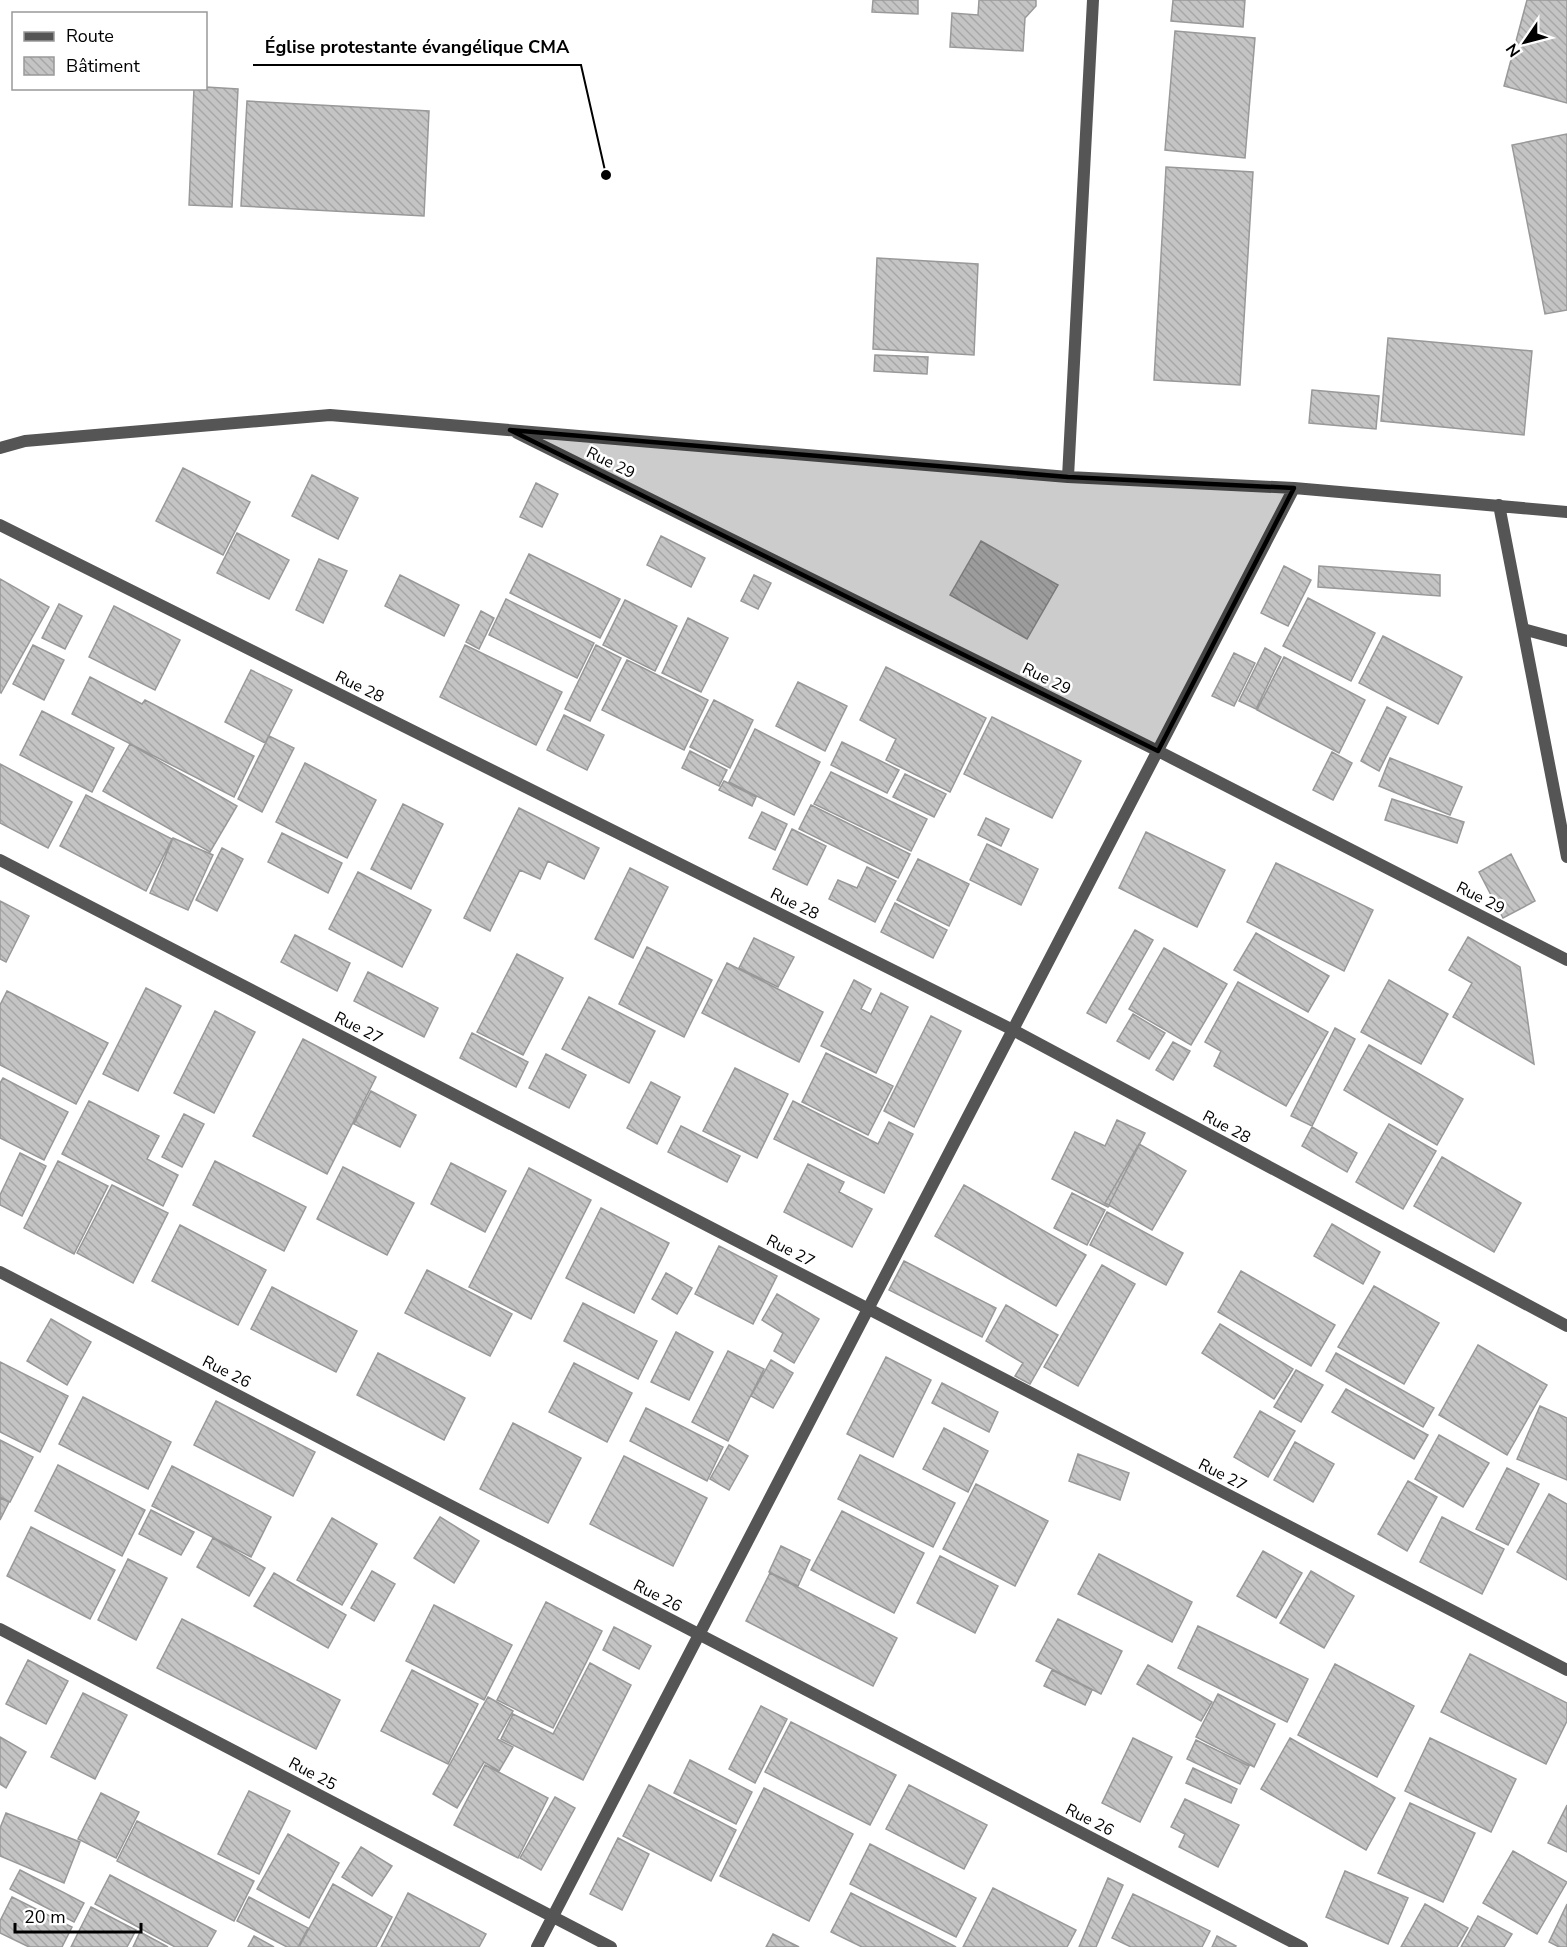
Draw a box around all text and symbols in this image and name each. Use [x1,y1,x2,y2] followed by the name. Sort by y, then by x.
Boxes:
[12,12,207,90] legend
[1495,12,1555,72] north arrow
[66,24,114,48] text: Route
[253,29,581,65] callout: Église protestante évangélique CMA
[265,35,570,59] text: Église protestante évangélique CMA
[1501,39,1526,61] text: N
[66,54,140,78] text: Bâtiment
[583,442,639,484] street label: Rue 29
[1019,658,1075,700] street label: Rue 29
[332,666,388,708] street label: Rue 28
[1453,876,1508,919] street label: Rue 29
[767,883,823,925] street label: Rue 28
[331,1006,386,1049] street label: Rue 27
[1199,1105,1254,1149] street label: Rue 28
[763,1229,818,1272] street label: Rue 27
[199,1350,254,1393] street label: Rue 26
[1195,1453,1250,1496] street label: Rue 27
[630,1574,685,1617] street label: Rue 26
[285,1752,340,1796] street label: Rue 25
[1062,1798,1117,1841] street label: Rue 26
[15,1896,141,1934] scale bar
[24,1905,66,1929] text: 20 m

